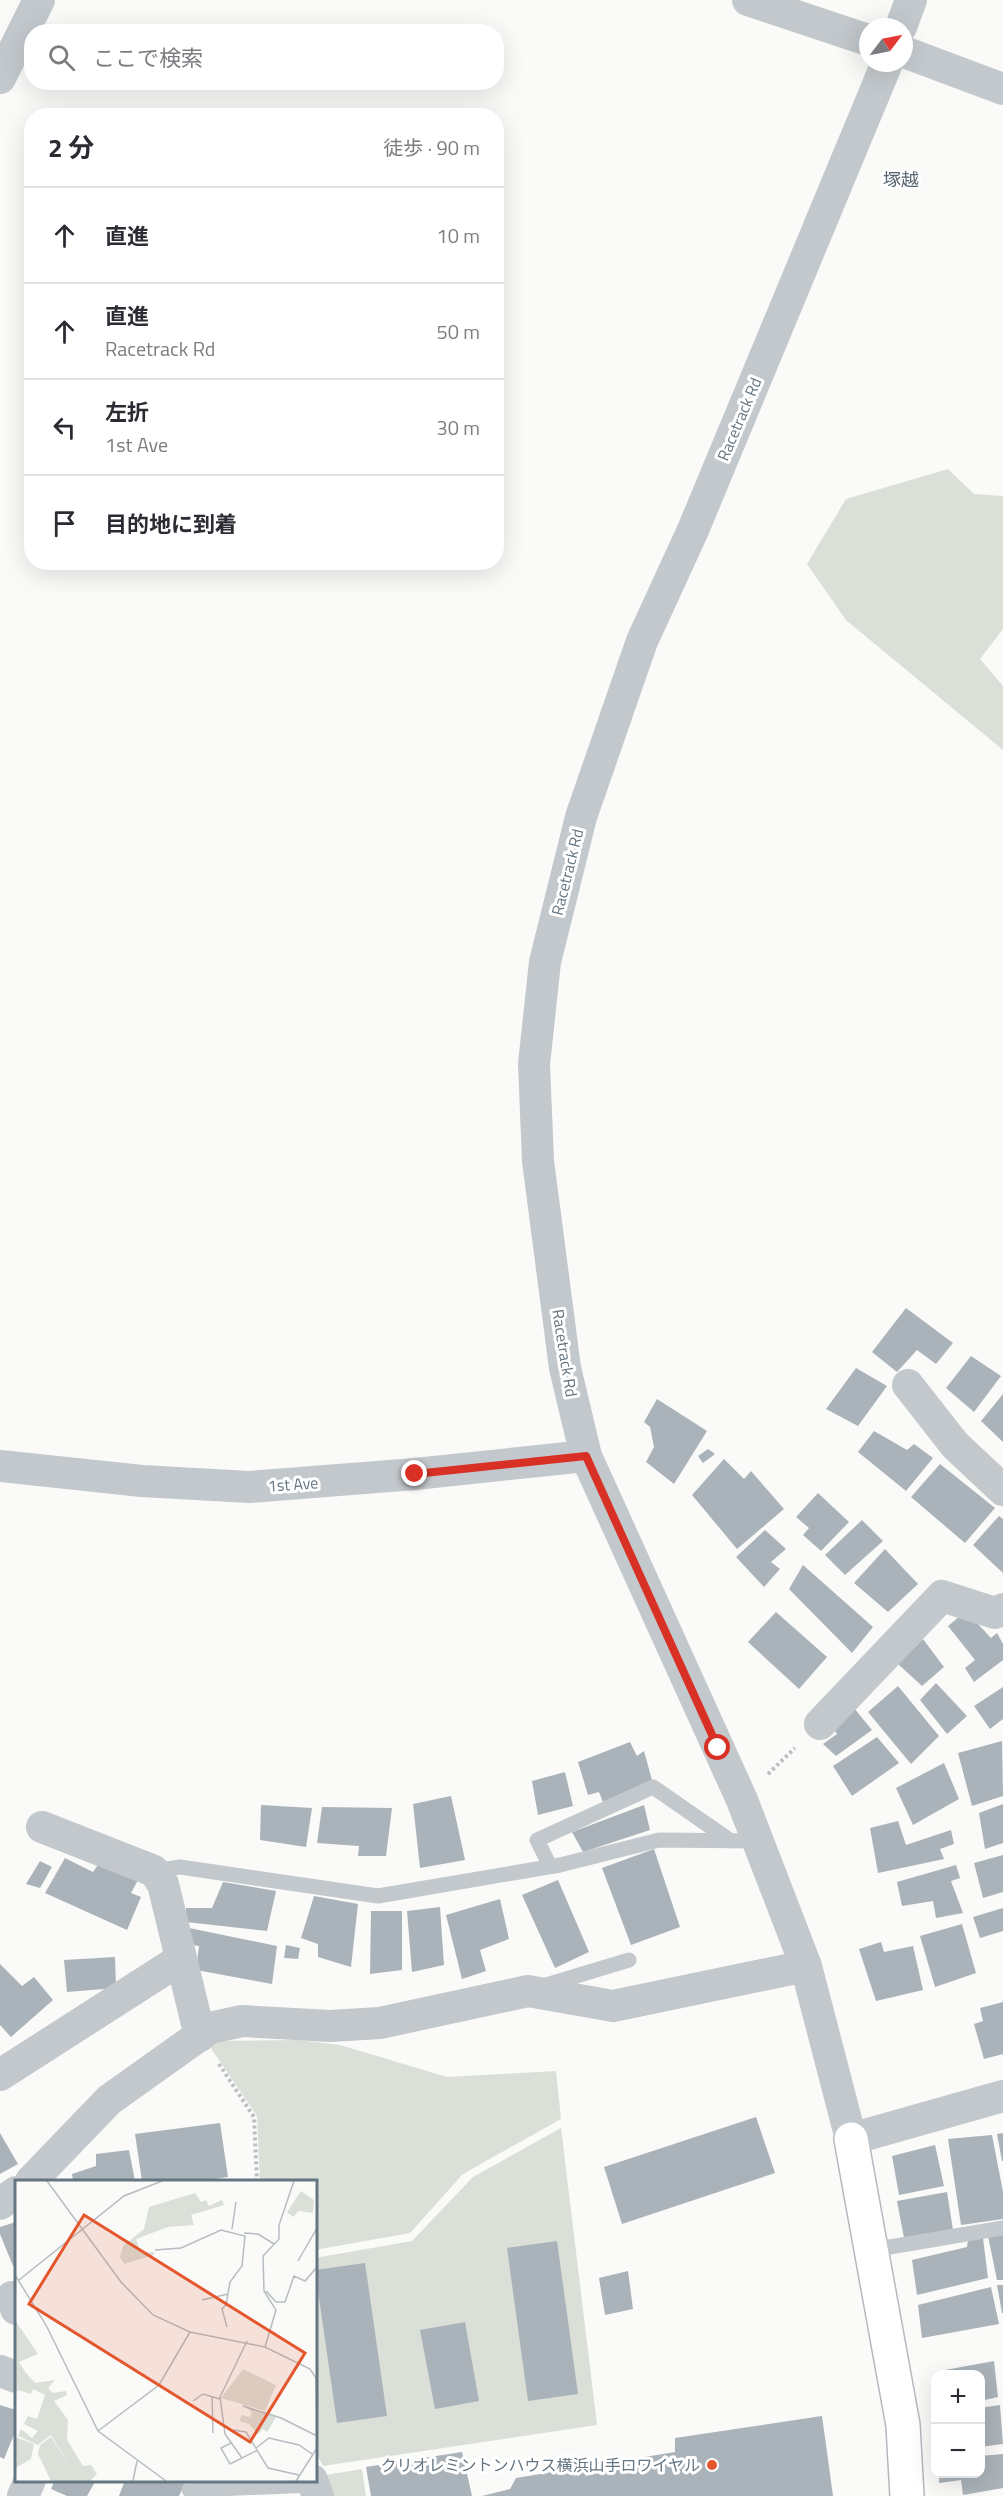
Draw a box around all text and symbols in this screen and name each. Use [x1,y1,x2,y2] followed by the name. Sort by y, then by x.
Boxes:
[859,18,913,72] north arrow
[24,24,504,90] search box
[45,41,78,74] icon: search
[93,41,203,75] text: ここで検索
[48,128,94,167] text: 2 分
[383,132,480,163] text: 徒歩 · 90 m
[883,166,919,193] district label: 塚越
[48,219,81,252] icon: ahead
[105,219,149,253] text: 直進
[436,220,480,251] text: 10 m
[105,299,149,333] text: 直進
[48,315,81,348] icon: ahead
[436,316,480,347] text: 50 m
[105,333,215,364] text: Racetrack Rd
[711,374,767,464] street label: Racetrack Rd
[105,395,149,429] text: 左折
[48,411,81,444] icon: left
[436,412,480,443] text: 30 m
[105,429,168,460] text: 1st Ave
[48,507,81,540] icon: arrive
[105,507,237,541] text: 目的地に到着
[545,826,589,918] street label: Racetrack Rd
[546,1308,584,1398] street label: Racetrack Rd
[401,1460,427,1486] route end
[267,1470,319,1498] street label: 1st Ave
[704,1734,730,1760] route start
[15,2180,316,2481] inset map
[931,2370,985,2478] map controls
[931,2370,985,2424] button: +
[931,2424,985,2478] button: −
[380,2453,700,2477] place label: クリオレミントンハウス横浜山手ロワイヤル
[705,2458,719,2472] marker: クリオレミントンハウス横浜山手ロワイヤル

